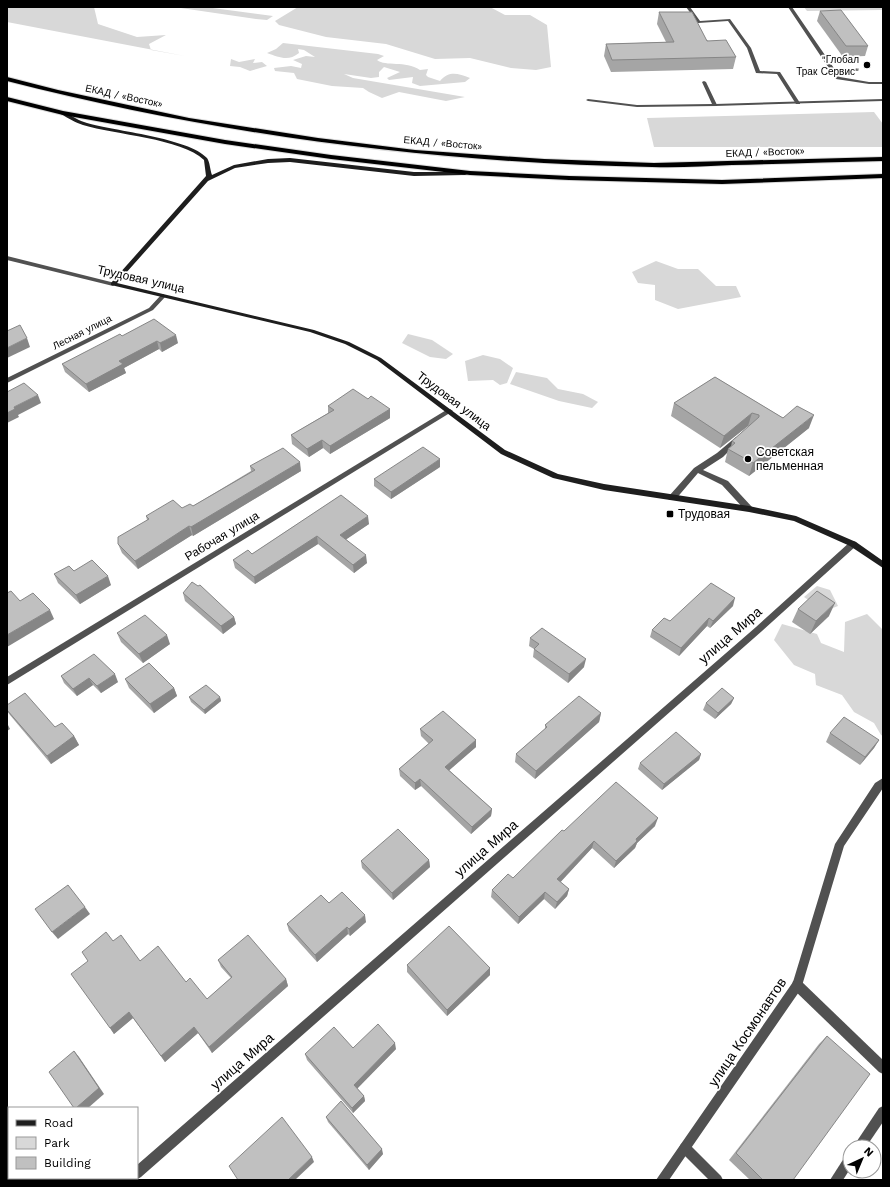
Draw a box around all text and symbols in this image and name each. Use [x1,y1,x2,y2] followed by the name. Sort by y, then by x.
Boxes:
[796,54,859,77] place label: "Глобал Трак Сервис"
[862,60,872,70] marker: "Глобал Трак Сервис"
[84,82,164,110] street label: ЕКАД / «Восток»
[403,134,483,152] street label: ЕКАД / «Восток»
[725,145,805,159] street label: ЕКАД / «Восток»
[96,262,186,296] street label: Трудовая улица
[51,312,114,352] street label: Лесная улица
[414,369,494,434] street label: Трудовая улица
[756,445,823,473] place label: Советская пельменная
[743,454,753,464] marker: Советская пельменная
[678,507,730,521] place label: Трудовая
[182,508,262,564] street label: Рабочая улица
[665,509,675,519] marker: Трудовая
[695,603,765,667] street label: улица Мира
[451,816,521,880] street label: улица Мира
[705,975,789,1089] street label: улица Космонавтов
[207,1029,277,1093] street label: улица Мира
[8,1107,138,1179] legend
[44,1116,73,1130] text: Road
[44,1136,70,1150] text: Park
[842,1139,882,1179] north arrow
[861,1145,876,1160] text: N
[44,1156,91,1170] text: Building

